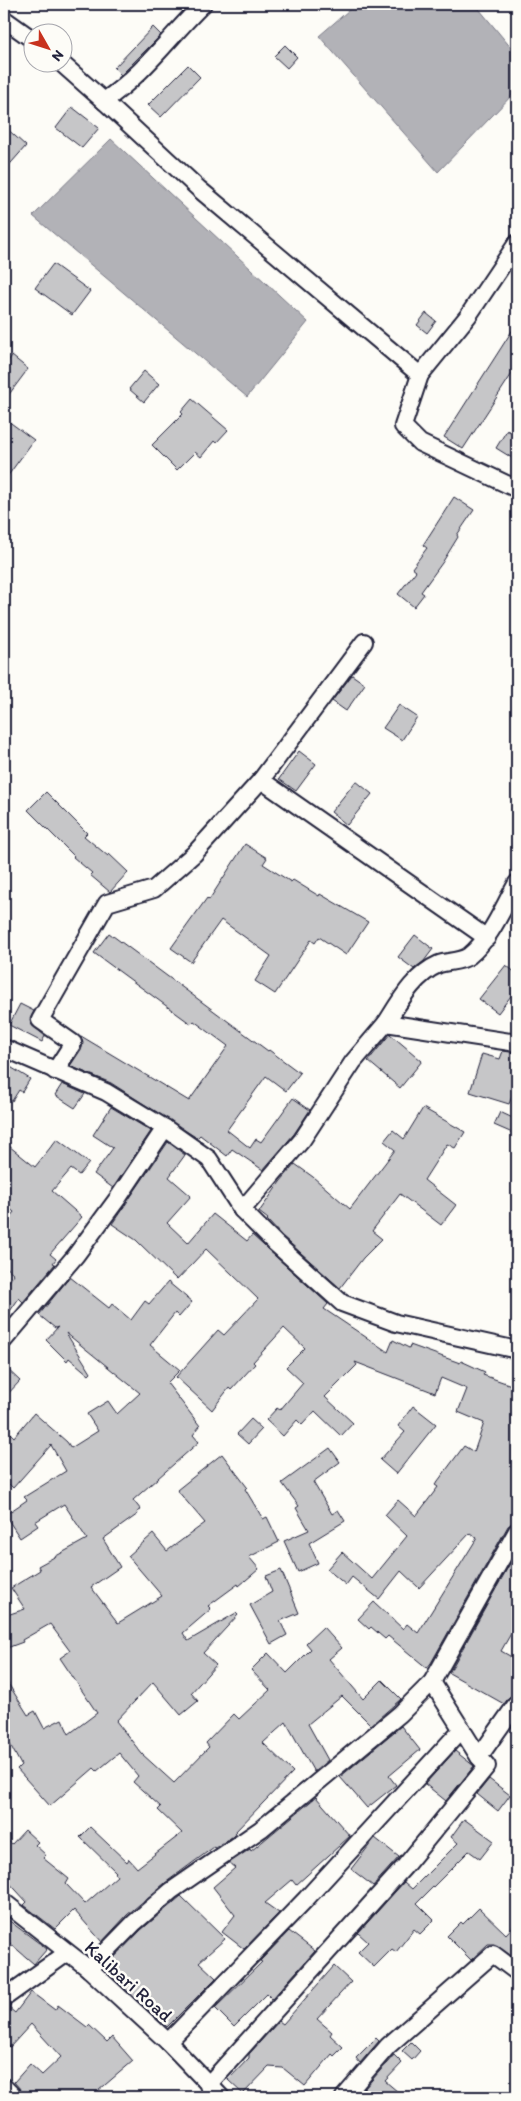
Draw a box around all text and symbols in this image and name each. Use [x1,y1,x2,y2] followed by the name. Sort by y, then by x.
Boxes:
[22,22,72,72] north arrow
[48,47,67,65] text: N
[80,1936,178,2027] street label: Kalibari Road

